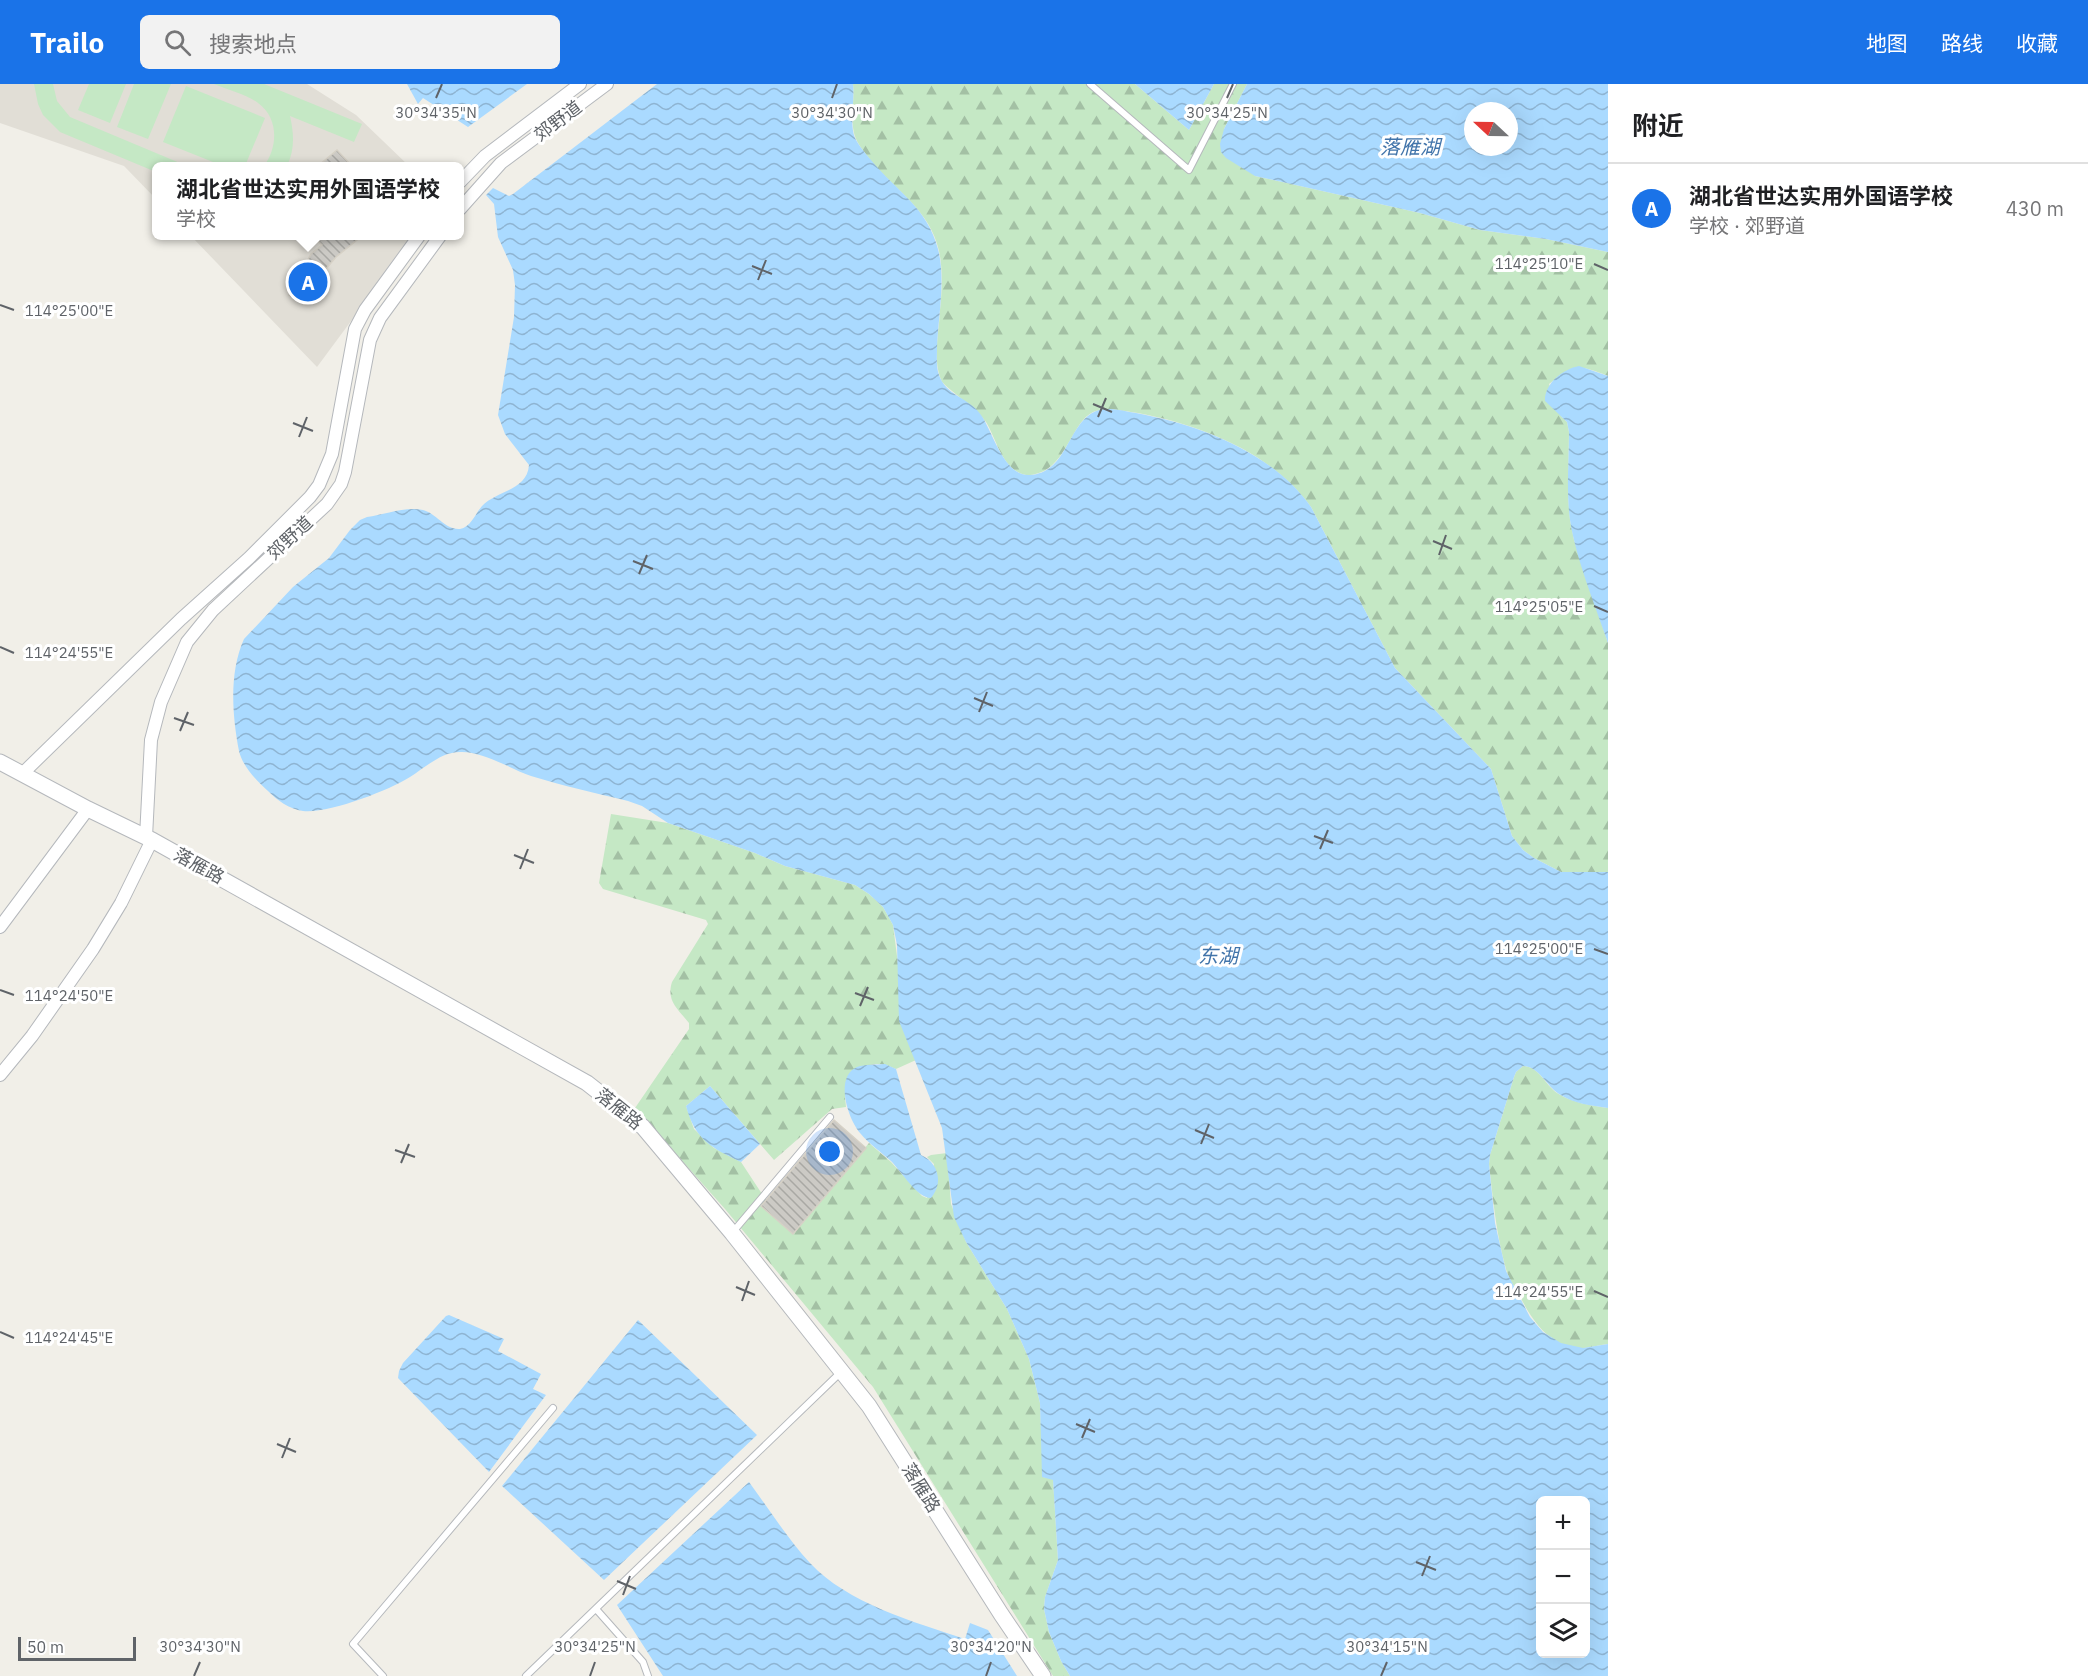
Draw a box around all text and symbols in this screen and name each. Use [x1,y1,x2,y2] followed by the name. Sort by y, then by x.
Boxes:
[140,15,560,69] search box
[30,24,104,61] text: Trailo
[161,26,194,59] icon: search
[209,29,297,58] text: 搜索地点
[1866,29,1908,57] text: 地图
[1941,29,1983,57] text: 路线
[2016,29,2058,57] text: 收藏
[529,95,586,146] street label: 郊野道
[1464,102,1518,156] north arrow
[395,103,477,122] text: 30°34'35"N
[791,103,873,122] text: 30°34'30"N
[1186,103,1268,122] text: 30°34'25"N
[1632,108,1684,142] text: 附近
[1380,133,1443,160] water label: 落雁湖
[152,162,464,240] popup
[176,174,440,203] text: 湖北省世达实用外国语学校
[1689,181,1953,210] text: 湖北省世达实用外国语学校
[1645,195,1658,222] text: A
[2006,195,2064,222] text: 430 m
[176,205,216,232] text: 学校
[1689,212,1805,239] text: 学校 · 郊野道
[1495,254,1583,273] text: 114°25'10"E
[288,260,328,304] pin: A
[25,301,113,320] text: 114°25'00"E
[262,511,317,564] street label: 郊野道
[1495,597,1583,616] text: 114°25'05"E
[25,643,113,662] text: 114°24'55"E
[170,842,228,889] street label: 落雁路
[1495,939,1583,958] text: 114°25'00"E
[1198,942,1241,969] water label: 东湖
[25,986,113,1005] text: 114°24'50"E
[591,1083,648,1135] street label: 落雁路
[815,1137,844,1166] your location
[1495,1282,1583,1301] text: 114°24'55"E
[25,1328,113,1347] text: 114°24'45"E
[897,1459,945,1517] street label: 落雁路
[1536,1496,1590,1658] map controls
[1536,1496,1590,1550] button: +
[1536,1550,1590,1604] button: −
[1536,1604,1590,1658] button: layers
[18,1634,136,1662] scale bar
[27,1637,64,1657] text: 50 m
[159,1637,241,1656] text: 30°34'30"N
[554,1637,636,1656] text: 30°34'25"N
[950,1637,1032,1656] text: 30°34'20"N
[1346,1637,1428,1656] text: 30°34'15"N

